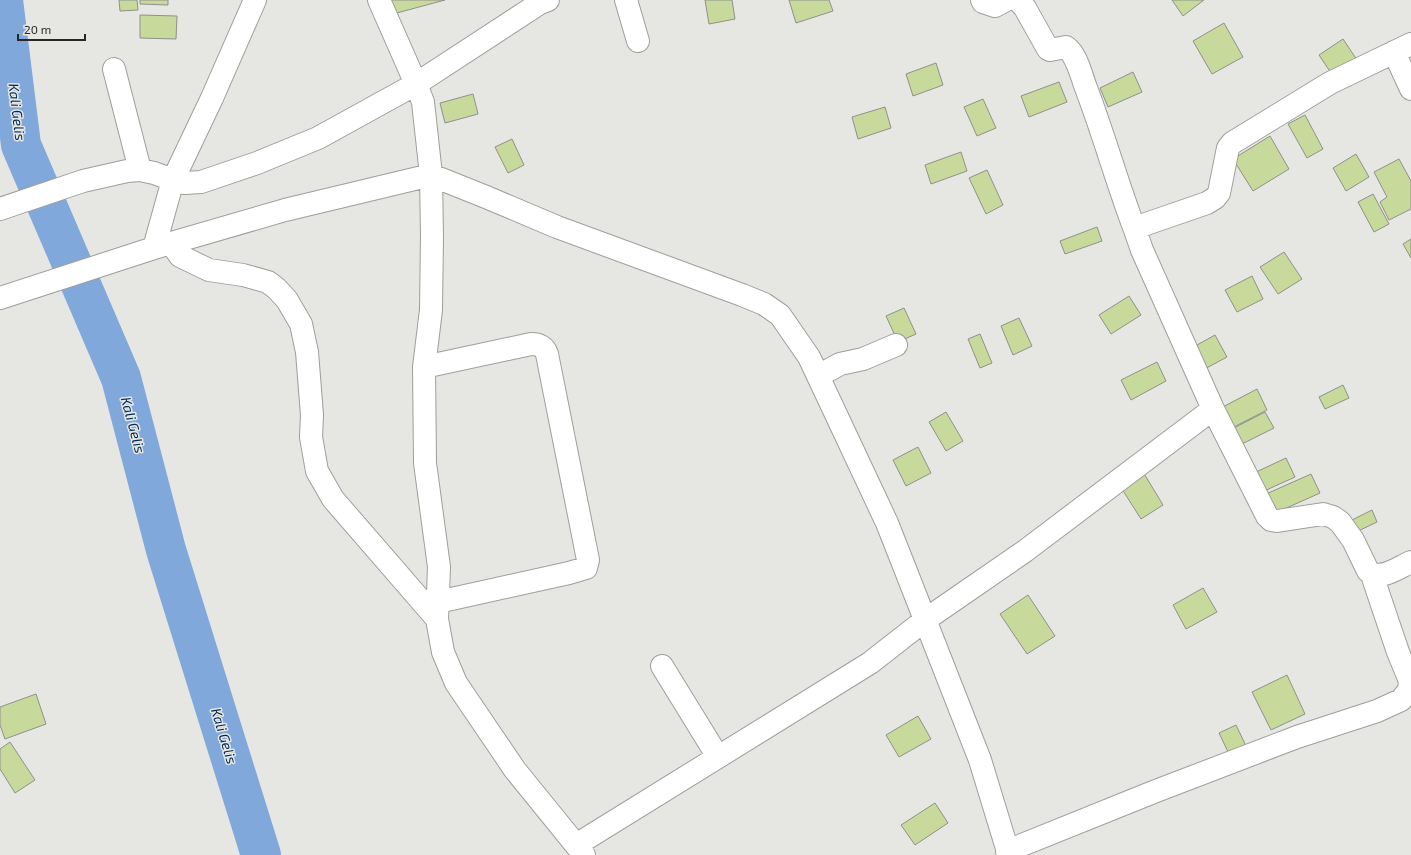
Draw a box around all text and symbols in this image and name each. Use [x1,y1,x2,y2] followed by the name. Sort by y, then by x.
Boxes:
[18,16,85,42] scale bar
[24,22,51,36] text: 20 m
[6,82,29,142] water label: Kali Gelis
[118,395,149,455] water label: Kali Gelis
[208,706,241,766] water label: Kali Gelis

